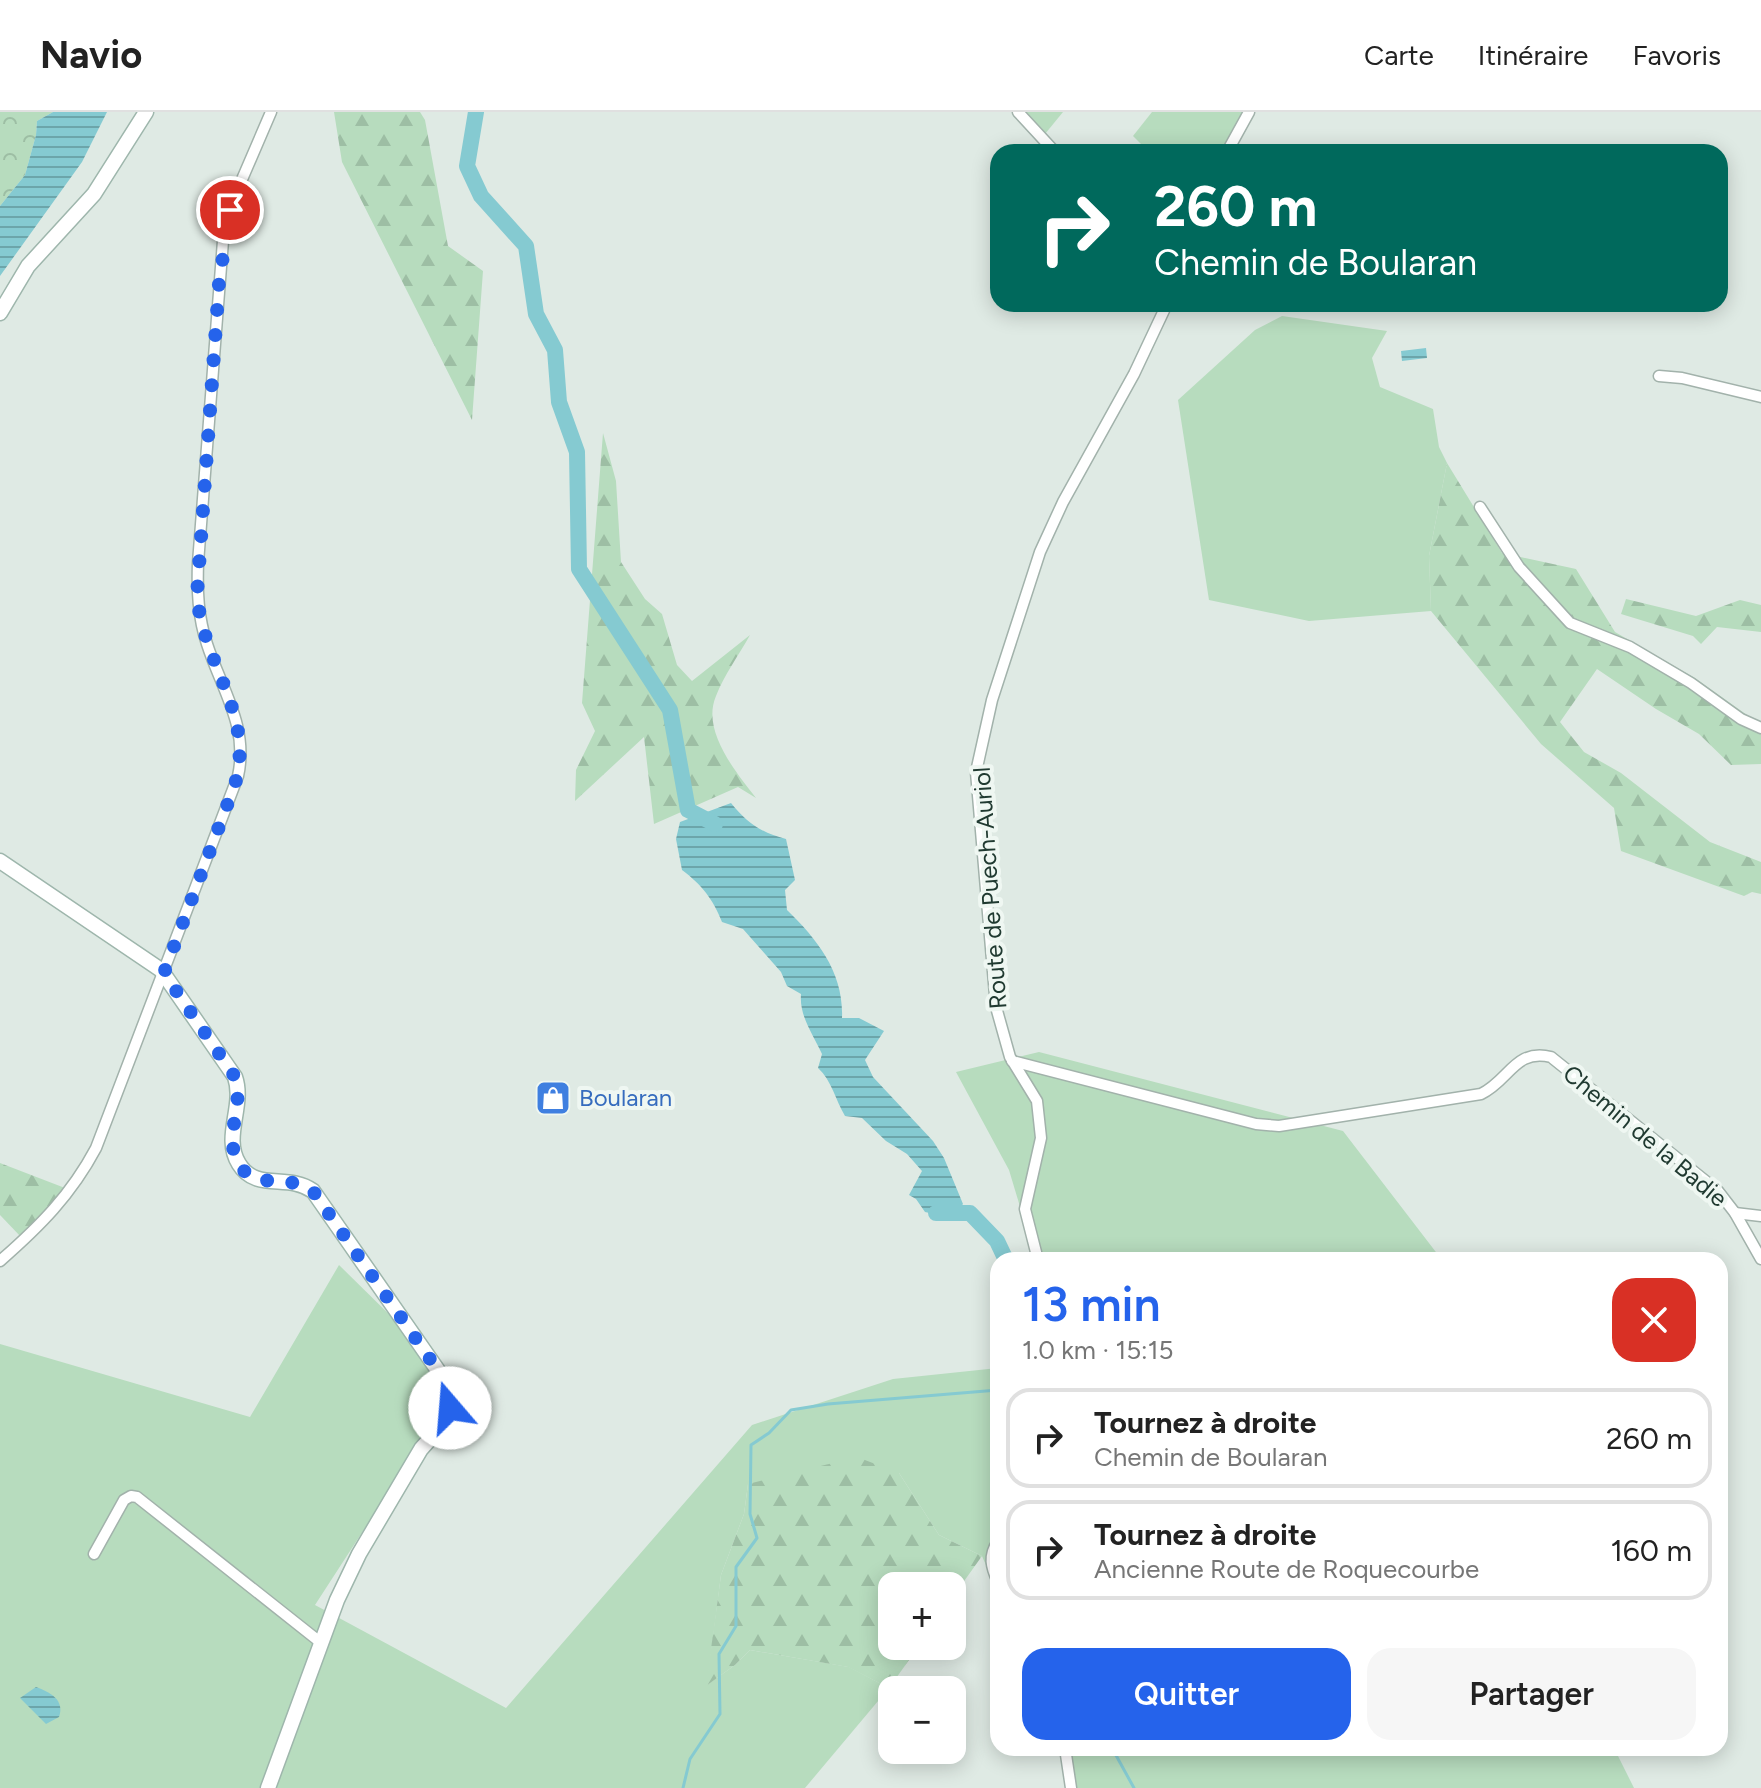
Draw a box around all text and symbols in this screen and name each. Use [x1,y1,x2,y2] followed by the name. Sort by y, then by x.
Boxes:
[40,32,142,78] text: Navio
[1364,38,1434,72] text: Carte
[1478,38,1588,72] text: Itinéraire
[1632,38,1721,72] text: Favoris
[1154,173,1317,240] text: 260 m
[196,176,264,244] pin
[1022,176,1126,280] icon: right
[208,188,252,232] icon: arrive
[1154,241,1477,284] text: Chemin de Boularan
[967,766,1012,1010] street label: Route de Puech-Auriol
[1557,1059,1733,1213] street label: Chemin de la Badie
[534,1079,572,1117] shop icon: Boularan
[579,1083,672,1112] place label: Boularan
[1022,1275,1161,1333] text: 13 min
[1612,1278,1696,1362] button: close
[1022,1334,1173,1366] text: 1.0 km · 15:15
[408,1366,492,1450] position arrow
[1094,1404,1316,1441] text: Tournez à droite
[1026,1416,1070,1460] icon: right
[1606,1420,1692,1457] text: 260 m
[1094,1441,1327,1473] text: Chemin de Boularan
[1094,1516,1316,1553] text: Tournez à droite
[1026,1528,1070,1572] icon: right
[1610,1532,1692,1569] text: 160 m
[1094,1553,1479,1585] text: Ancienne Route de Roquecourbe
[878,1572,966,1764] map controls
[878,1572,966,1660] button: +
[1022,1648,1351,1740] button: Quitter
[1367,1648,1696,1740] button: Partager
[878,1676,966,1764] button: −

